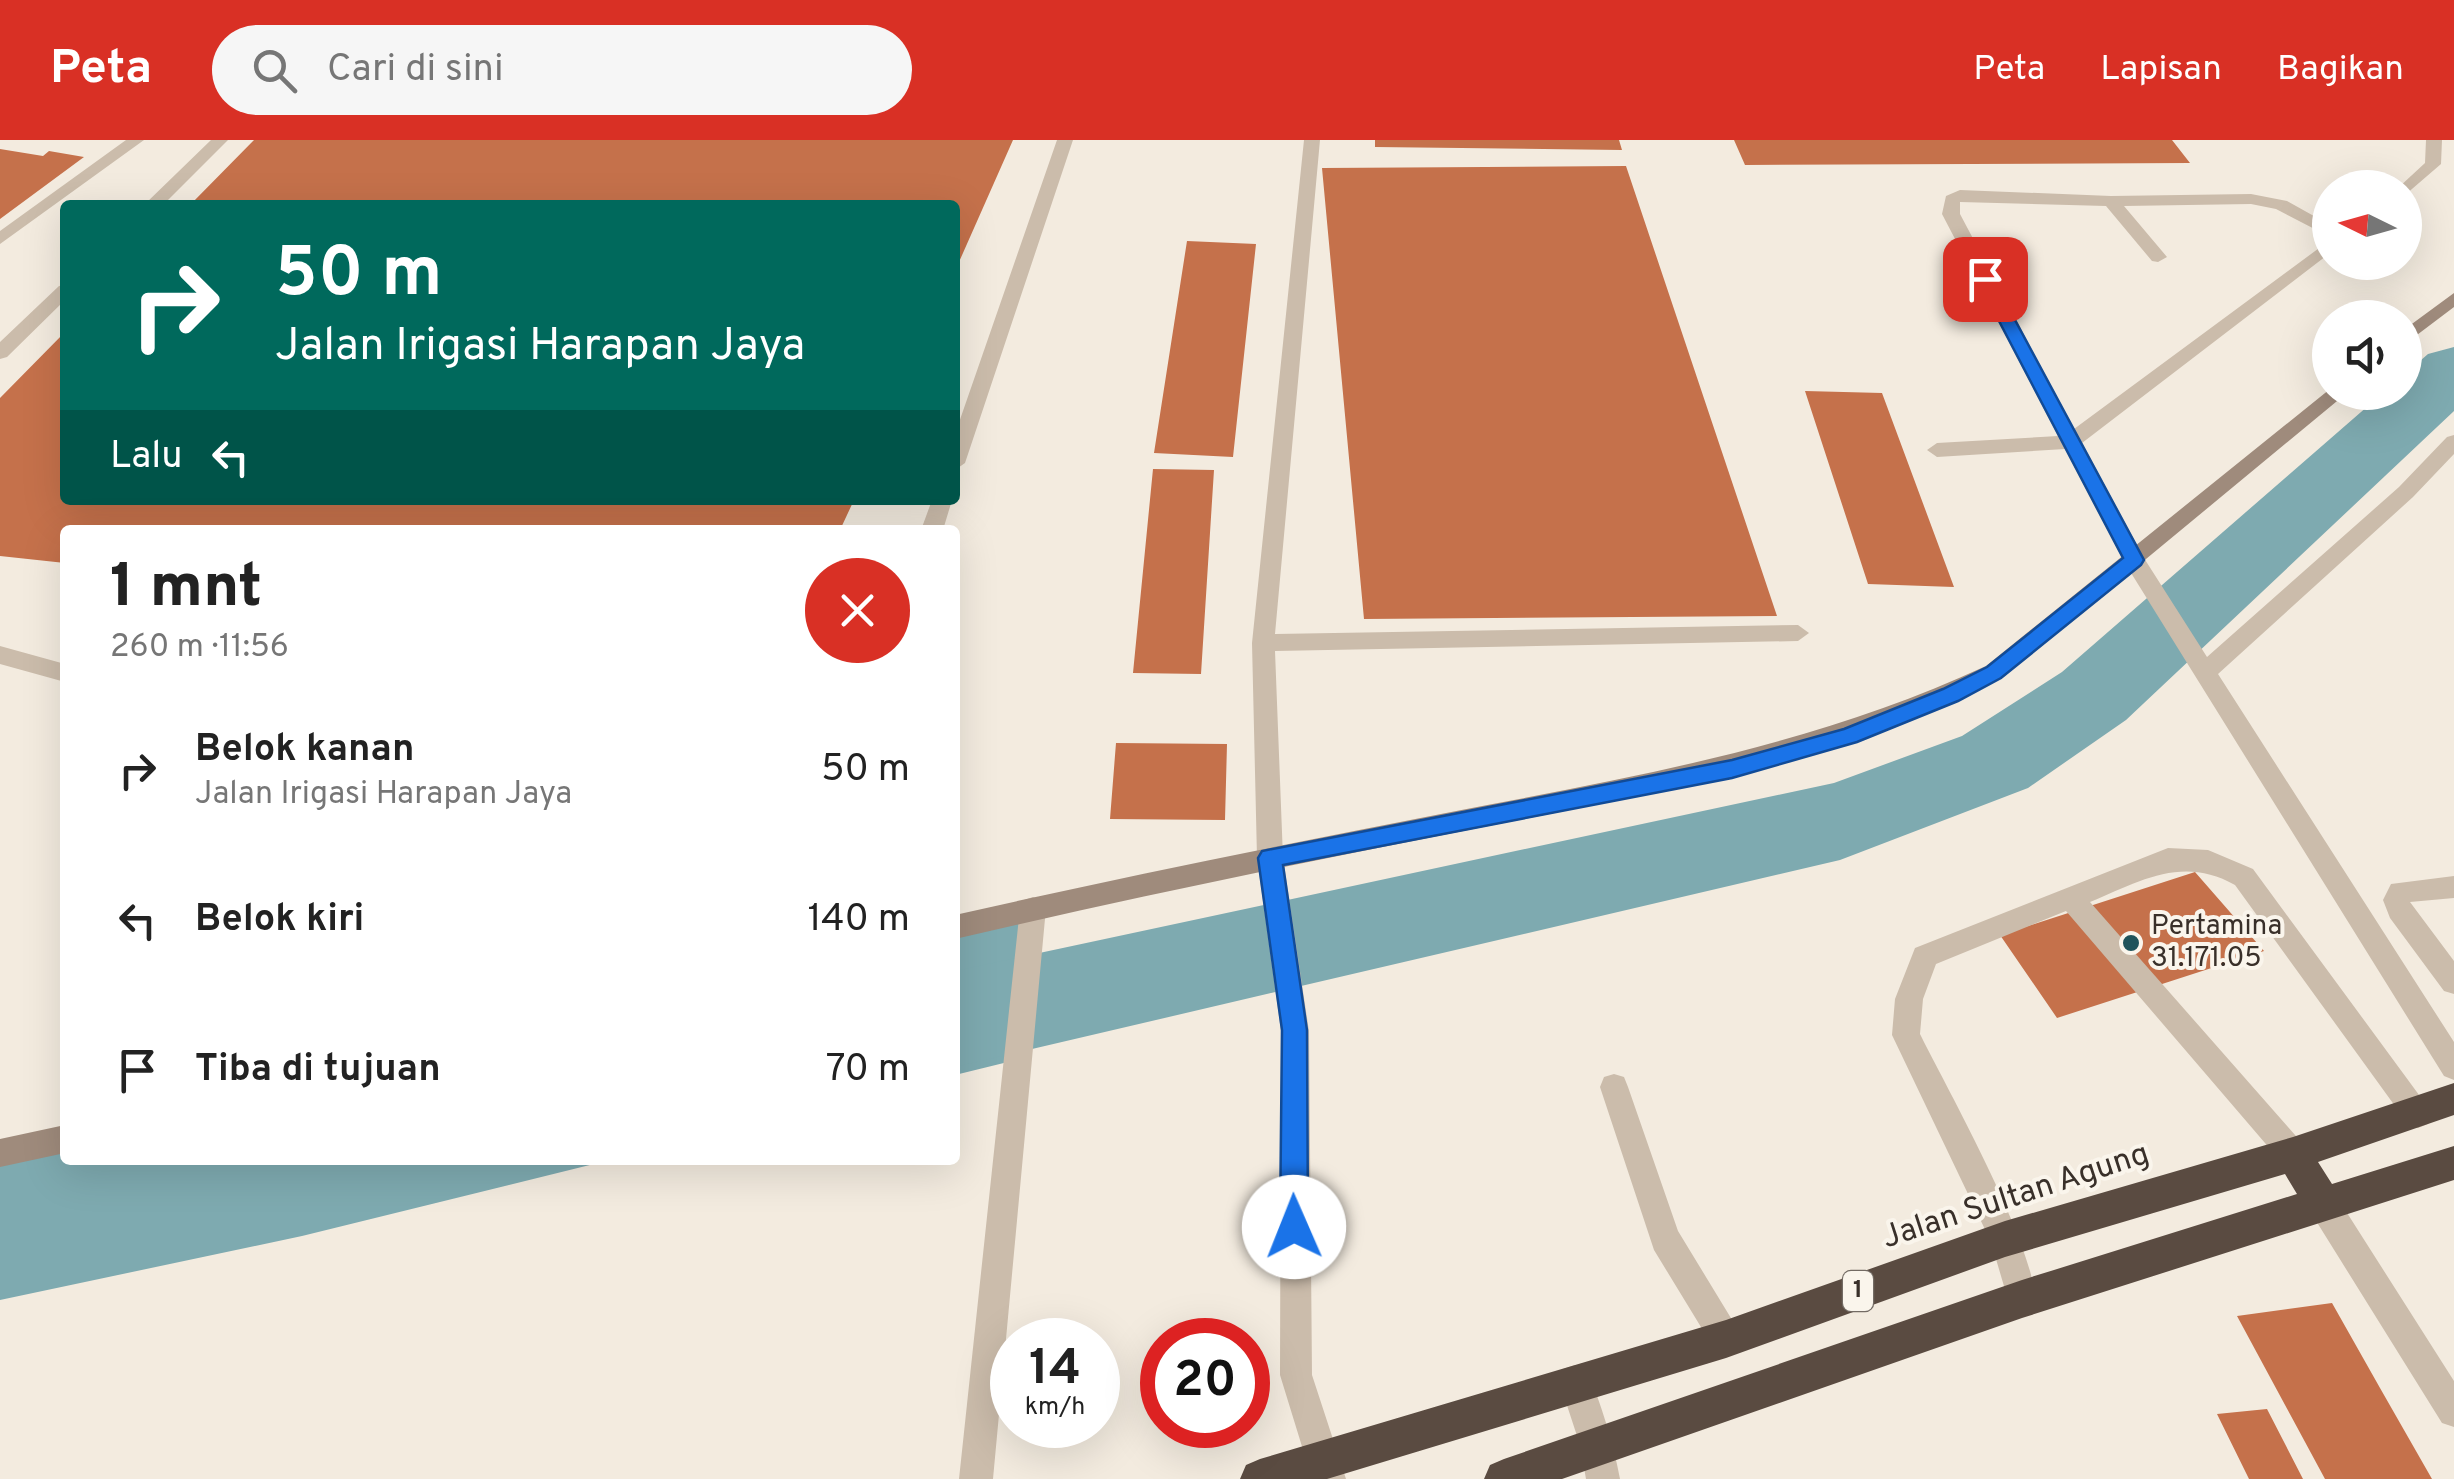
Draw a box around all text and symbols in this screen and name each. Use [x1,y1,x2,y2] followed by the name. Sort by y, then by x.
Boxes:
[212,25,912,115] search box
[50,40,152,100] text: Peta
[247,43,302,98] icon: search
[327,46,504,95] text: Cari di sini
[1973,48,2045,92] text: Peta
[2100,48,2222,92] text: Lapisan
[2277,48,2404,92] text: Bagikan
[2312,170,2422,280] north arrow
[2312,170,2422,410] map controls
[275,232,442,321] text: 50 m
[1943,237,2028,322] pin
[110,240,240,370] icon: right
[1958,252,2013,307] icon: arrive
[2312,300,2422,410] button: sound
[275,319,805,376] text: Jalan Irigasi Harapan Jaya
[203,430,258,485] icon: left
[110,433,183,482] text: Lalu
[110,552,262,628] text: 1 mnt
[805,558,910,663] button: close
[110,628,289,668] text: 260 m · 11:56
[195,726,414,775] text: Belok kanan
[110,743,165,798] icon: right
[821,746,910,795] text: 50 m
[195,775,572,815] text: Jalan Irigasi Harapan Jaya
[110,893,165,948] icon: left
[195,896,364,945] text: Belok kiri
[807,896,910,945] text: 140 m
[2151,909,2282,977] place label: Pertamina 31.171.05
[2120,932,2142,954] marker: Pertamina 31.171.05
[110,1043,165,1098] icon: arrive
[195,1046,441,1095] text: Tiba di tujuan
[826,1046,910,1095] text: 70 m
[1877,1135,2155,1259] street label: Jalan Sultan Agung
[1242,1175,1346,1279] position arrow
[1843,1271,1873,1311] road number: 1
[1140,1318,1270,1448] speed limit sign: 20
[1029,1339,1081,1402] text: 14
[1025,1392,1085,1424] text: km/h

